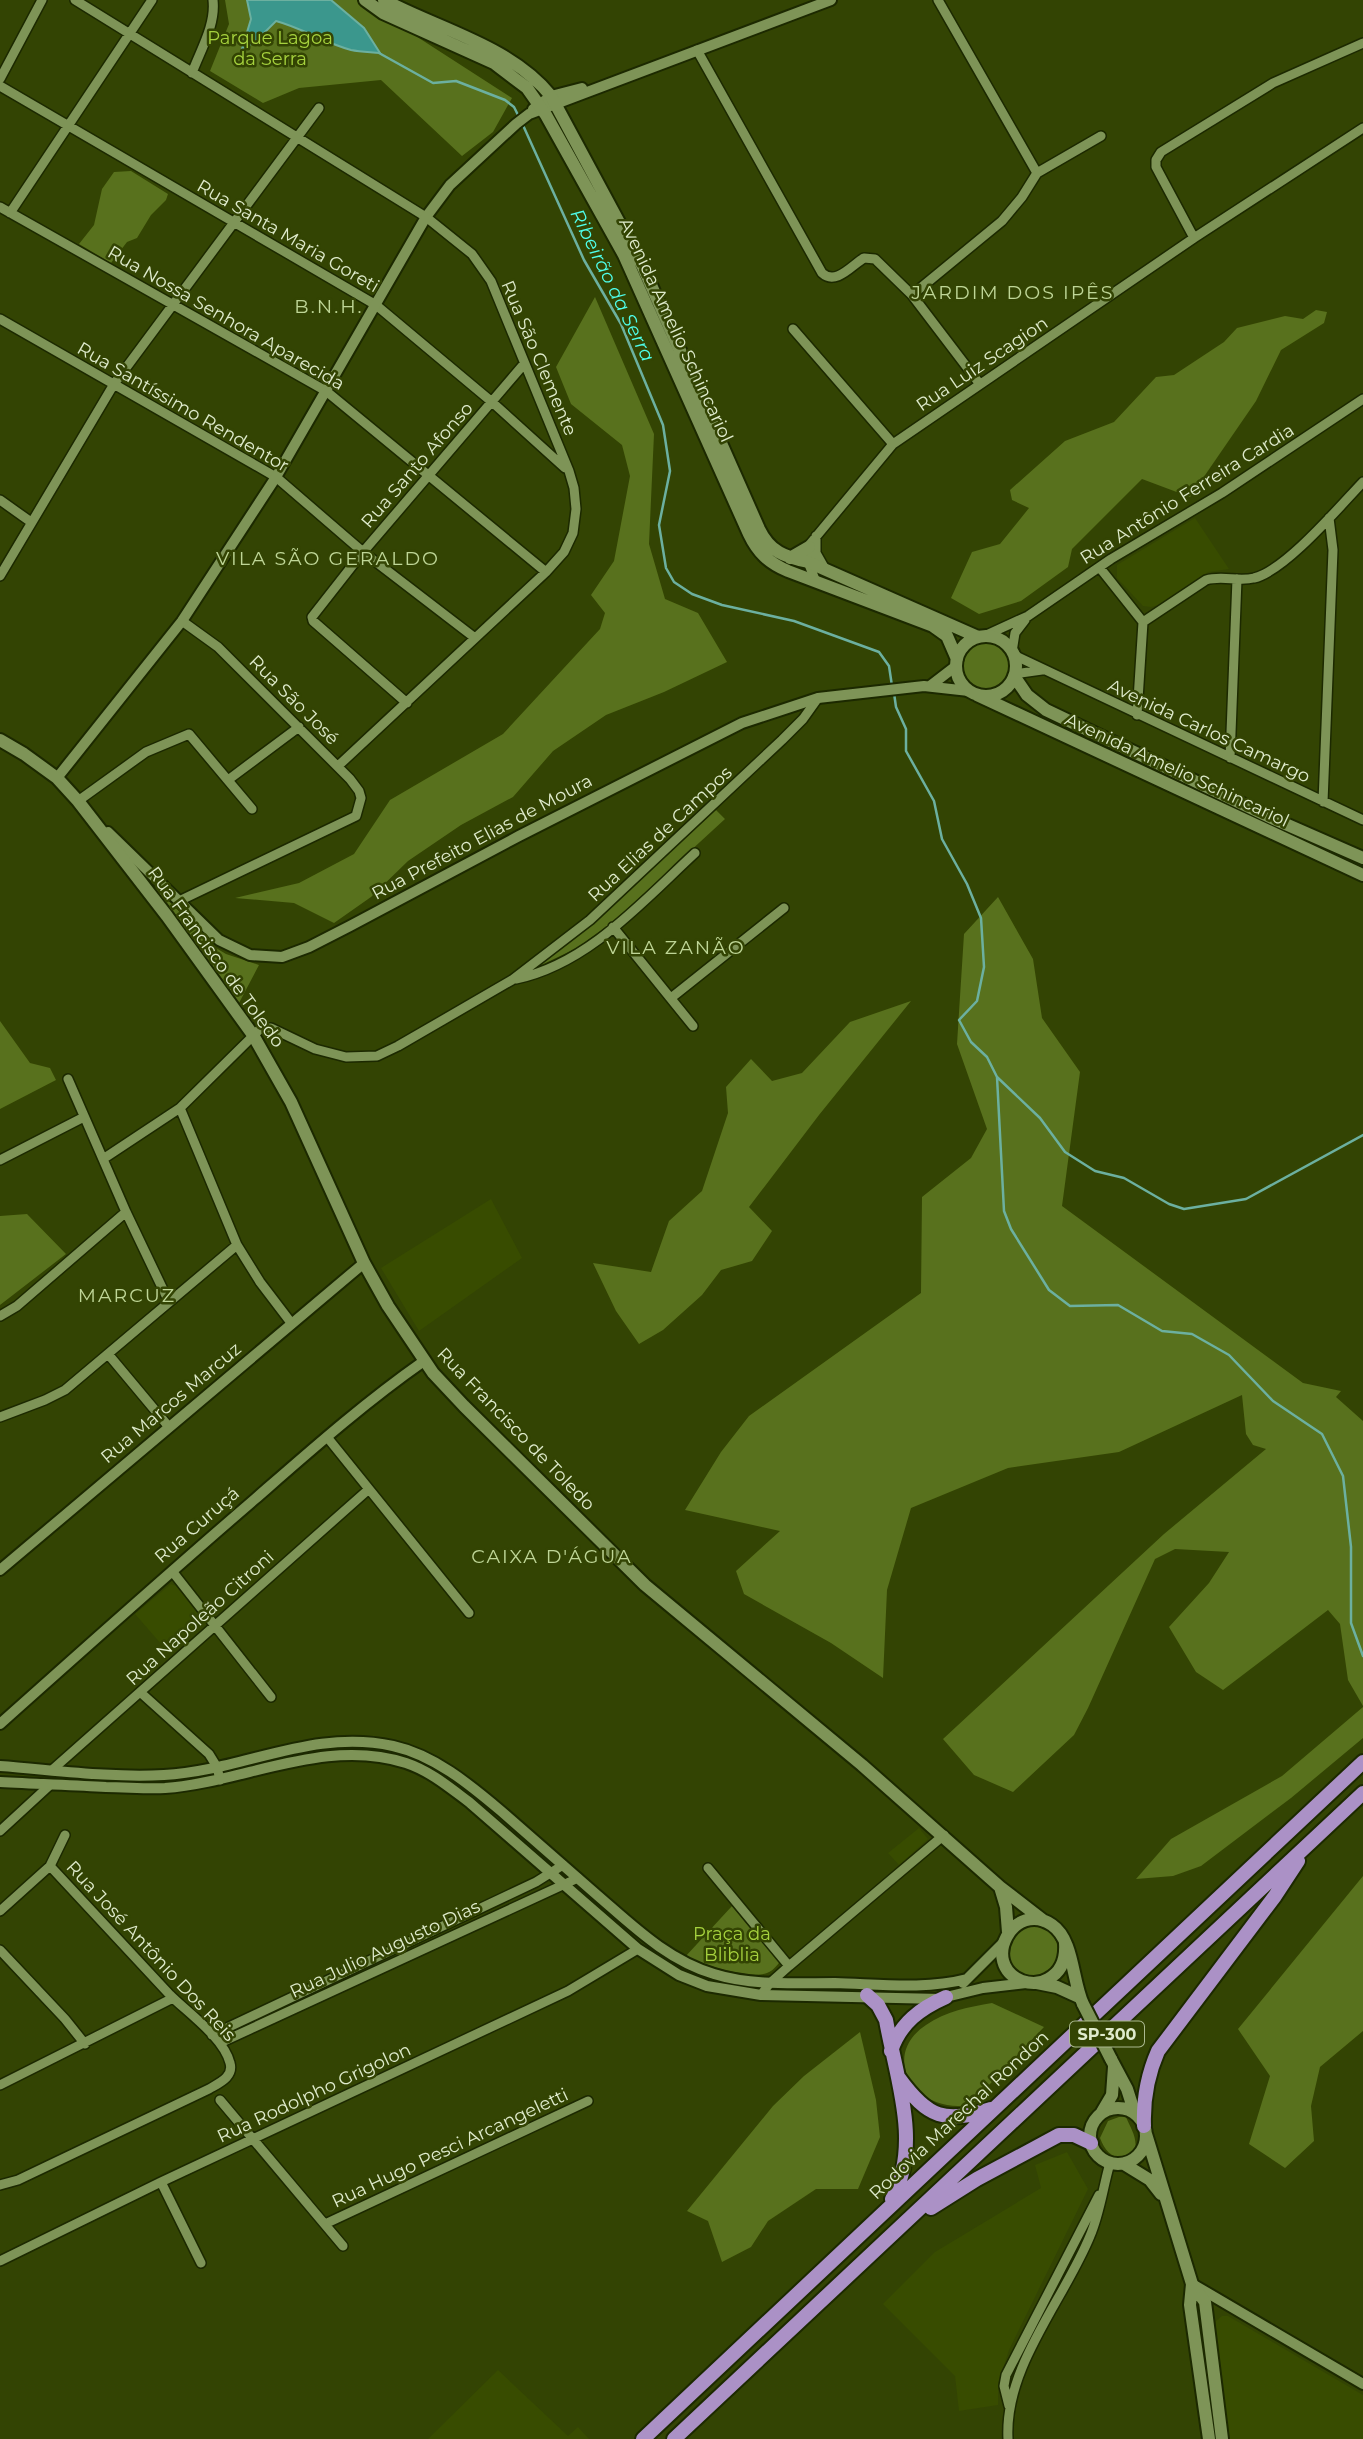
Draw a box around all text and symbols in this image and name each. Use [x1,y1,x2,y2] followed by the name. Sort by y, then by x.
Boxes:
[207,27,333,70] park label: Parque Lagoa da Serra
[193,175,383,297] street label: Rua Santa Maria Goreti
[566,205,660,365] water label: Ribeirão da Serra
[614,214,738,446] street label: Avenida Amelio Schincariol
[104,241,348,395] street label: Rua Nossa Senhora Aparecida
[496,277,582,439] street label: Rua São Clemente
[910,281,1115,304] district label: JARDIM DOS IPÊS
[294,295,364,318] district label: B.N.H.
[912,312,1052,416] street label: Rua Luiz Scagion
[73,337,293,477] street label: Rua Santíssimo Rendentor
[356,398,478,532] street label: Rua Santo Afonso
[1076,419,1298,569] street label: Rua Antônio Ferreira Cardia
[216,547,440,570] district label: VILA SÃO GERALDO
[244,650,344,750] street label: Rua São José
[1104,674,1314,788] street label: Avenida Carlos Camargo
[1061,708,1293,832] street label: Avenida Amelio Schincariol
[583,761,737,906] street label: Rua Elias de Campos
[368,769,596,905] street label: Rua Prefeito Elias de Moura
[143,862,289,1052] street label: Rua Francisco de Toledo
[606,936,746,959] district label: VILA ZANÃO
[78,1284,176,1307] district label: MARCUZ
[96,1338,246,1468] street label: Rua Marcos Marcuz
[432,1343,600,1515] street label: Rua Francisco de Toledo
[150,1482,244,1568] street label: Rua Curuçá
[471,1545,633,1568] district label: CAIXA D'ÁGUA
[122,1546,278,1690] street label: Rua Napoleão Citroni
[62,1856,241,2046] street label: Rua José Antônio Dos Reis
[286,1895,484,2003] street label: Rua Julio Augusto Dias
[693,1923,771,1966] park label: Praça da Bliblia
[1070,2022,1144,2046] road number: SP-300
[865,2026,1053,2204] street label: Rodovia Marechal Rondon
[214,2038,414,2148] street label: Rua Rodolpho Grigolon
[328,2083,572,2213] street label: Rua Hugo Pesci Arcangeletti

